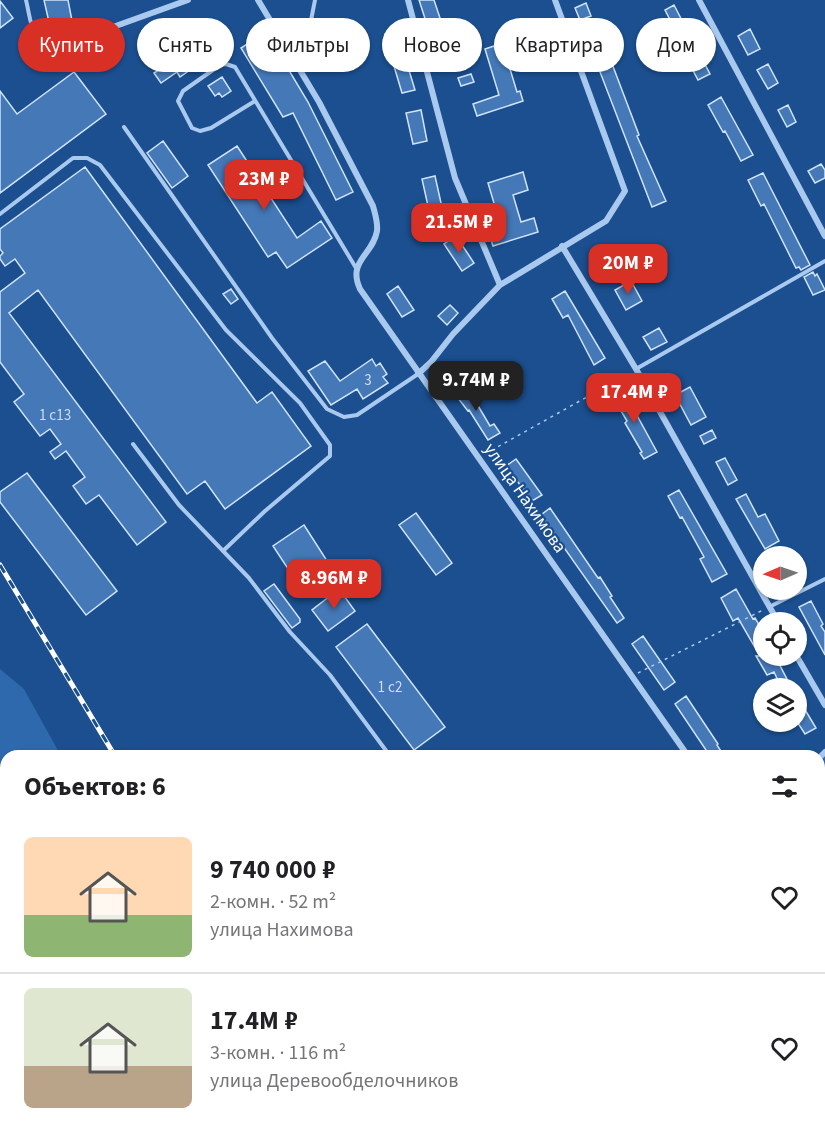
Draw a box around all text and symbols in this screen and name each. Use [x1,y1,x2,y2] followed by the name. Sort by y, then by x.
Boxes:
[18,18,125,72] chip: Купить
[137,18,234,72] chip: Снять
[246,18,370,72] chip: Фильтры
[382,18,482,72] chip: Новое
[494,18,624,72] chip: Квартира
[636,18,716,72] chip: Дом
[222,160,306,211] pin: 23M ₽
[239,165,289,193] text: 23M ₽
[404,203,514,254] pin: 21.5M ₽
[425,208,493,236] text: 21.5M ₽
[586,244,670,295] pin: 20M ₽
[603,249,653,277] text: 20M ₽
[421,361,531,412] pin: 9.74M ₽
[442,366,510,394] text: 9.74M ₽
[364,370,372,391] house number: 3
[579,373,689,424] pin: 17.4M ₽
[600,378,668,406] text: 17.4M ₽
[39,405,71,426] house number: 1 с13
[478,438,572,558] street label: улица Нахимова
[753,546,807,600] north arrow
[753,546,807,732] map controls
[279,559,389,610] pin: 8.96M ₽
[300,564,368,592] text: 8.96M ₽
[753,612,807,666] button: locate
[378,677,402,698] house number: 1 с2
[753,678,807,732] button: layers
[24,768,166,805] text: Объектов: 6
[768,770,801,803] icon: filters
[210,851,335,888] text: 9 740 000 ₽
[72,861,144,933] icon: home
[768,881,801,914] icon: heart
[210,888,336,916] text: 2-комн. · 52 m²
[210,916,354,944] text: улица Нахимова
[210,1002,298,1039] text: 17.4M ₽
[72,1012,144,1084] icon: home
[768,1032,801,1065] icon: heart
[210,1039,346,1067] text: 3-комн. · 116 m²
[210,1067,458,1095] text: улица Деревообделочников

